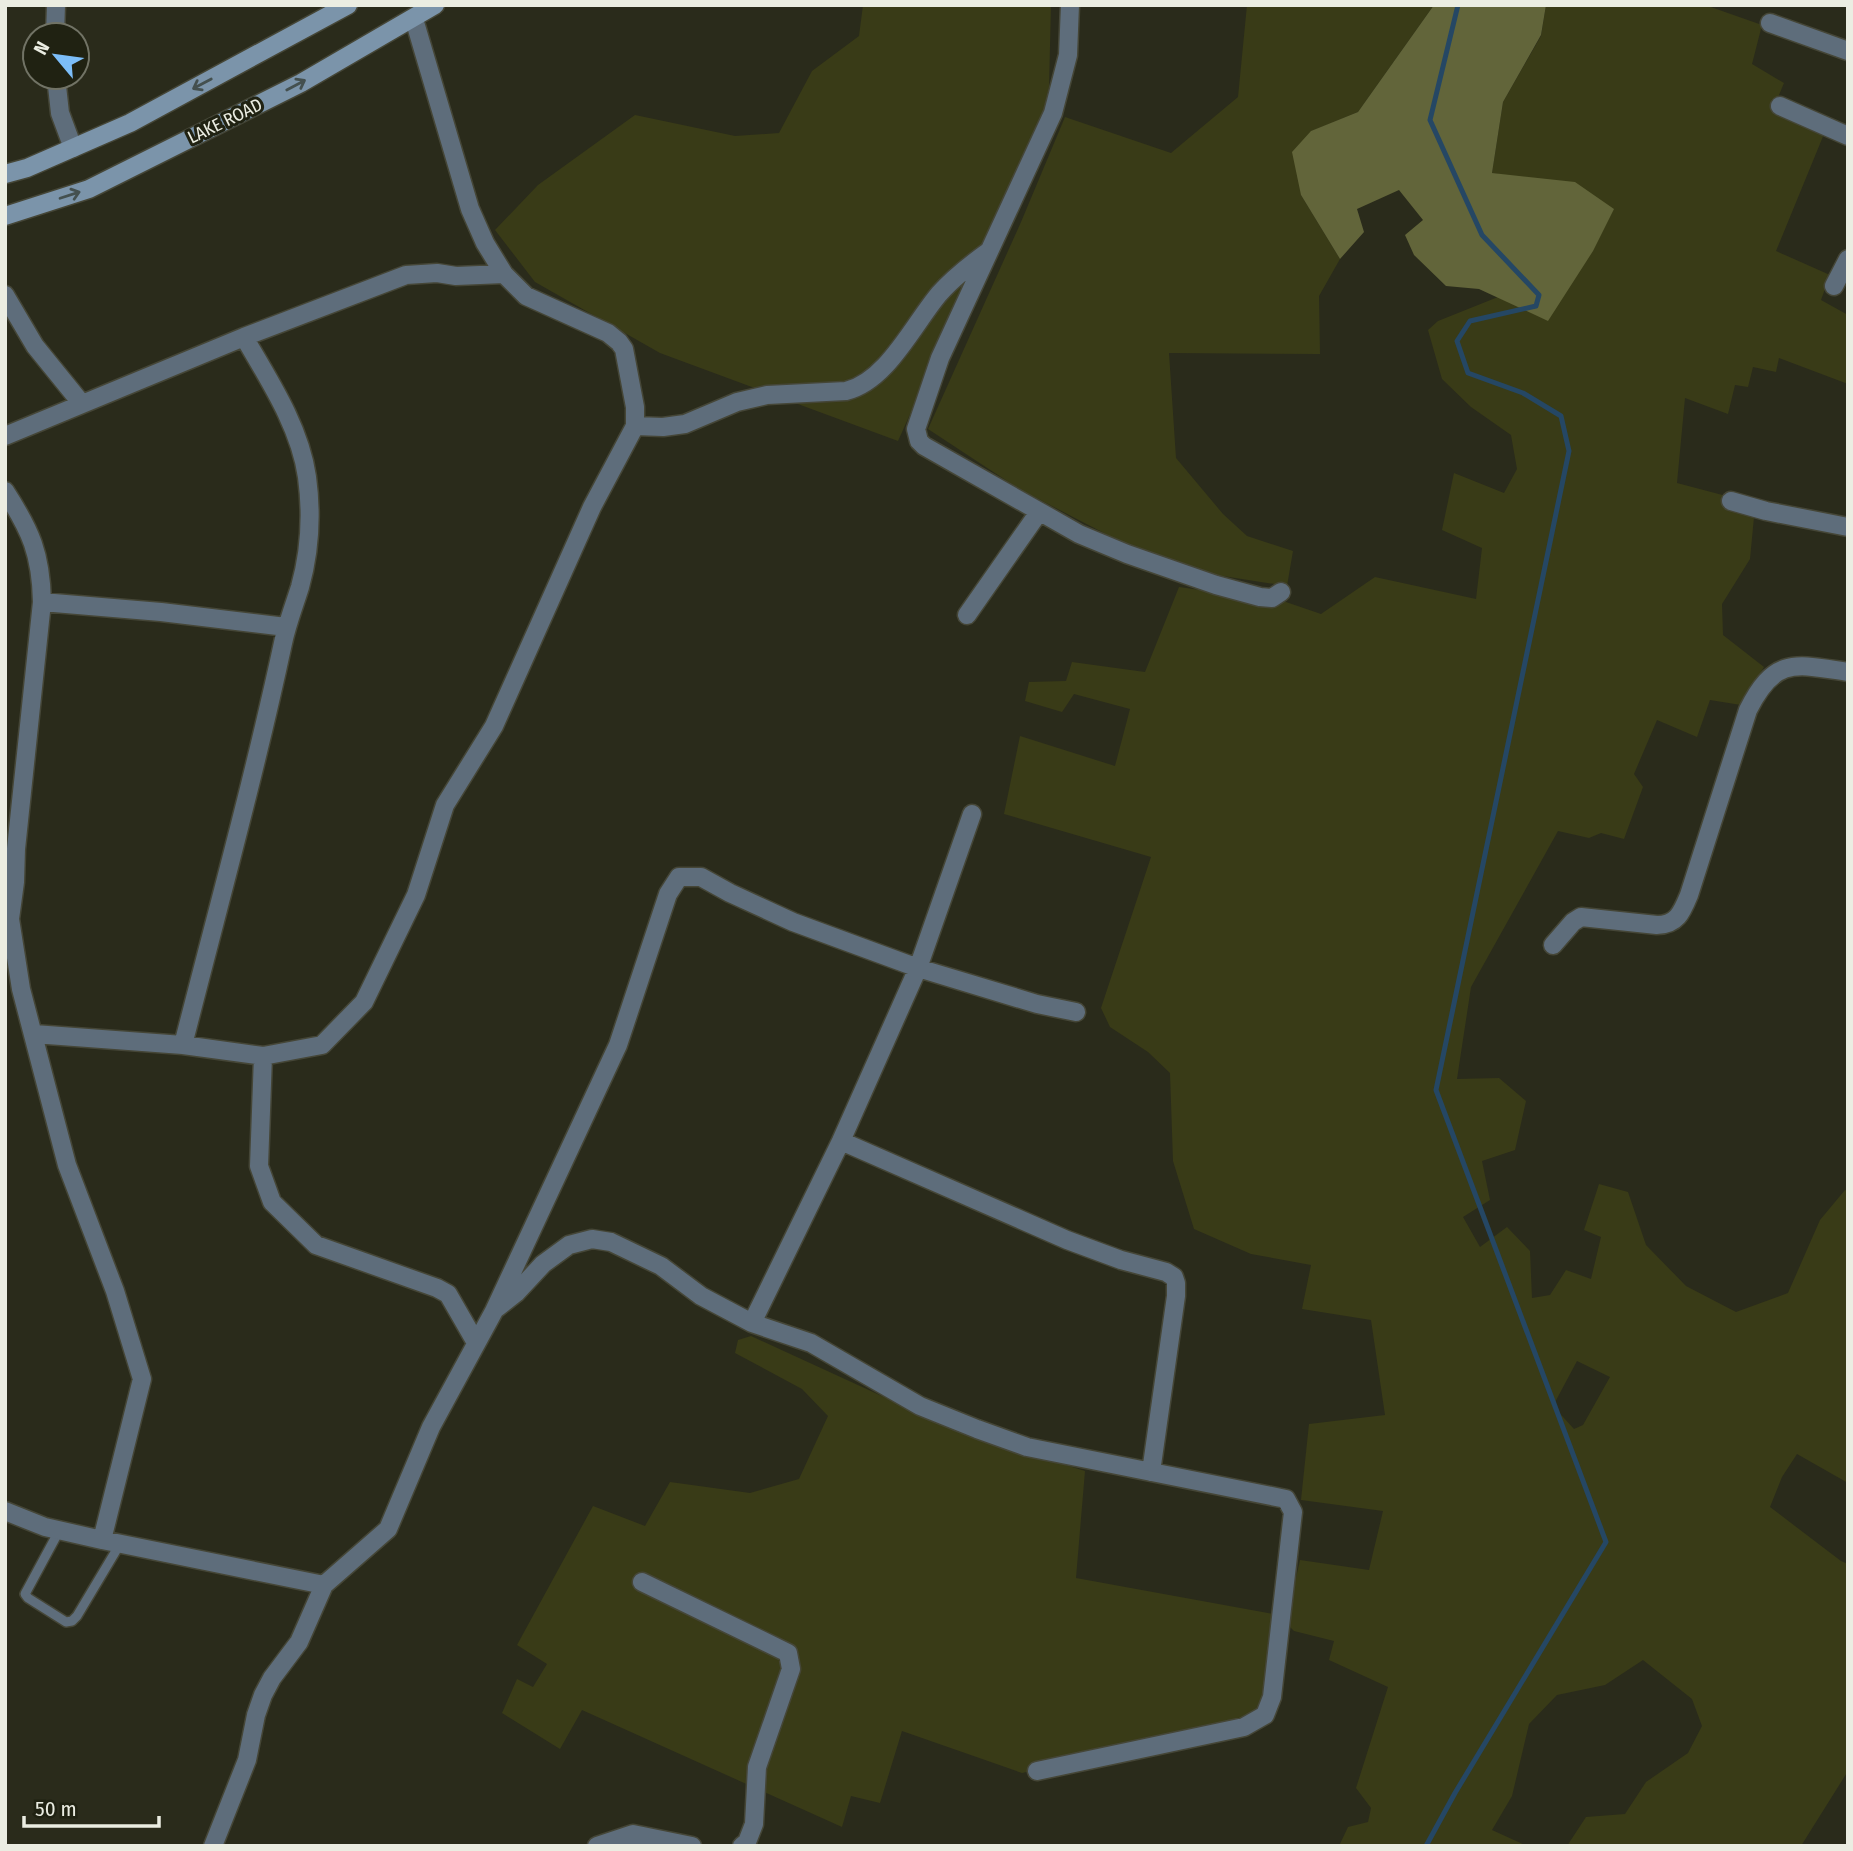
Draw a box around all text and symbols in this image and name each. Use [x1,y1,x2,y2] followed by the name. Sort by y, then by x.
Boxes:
[21,21,91,91] north arrow
[29,37,54,59] text: N
[286,77,306,91] one-way arrow
[192,78,212,92] one-way arrow
[184,94,266,148] street label: LAKE ROAD
[59,188,81,201] one-way arrow
[24,1784,159,1828] scale bar
[35,1796,77,1822] text: 50 m

